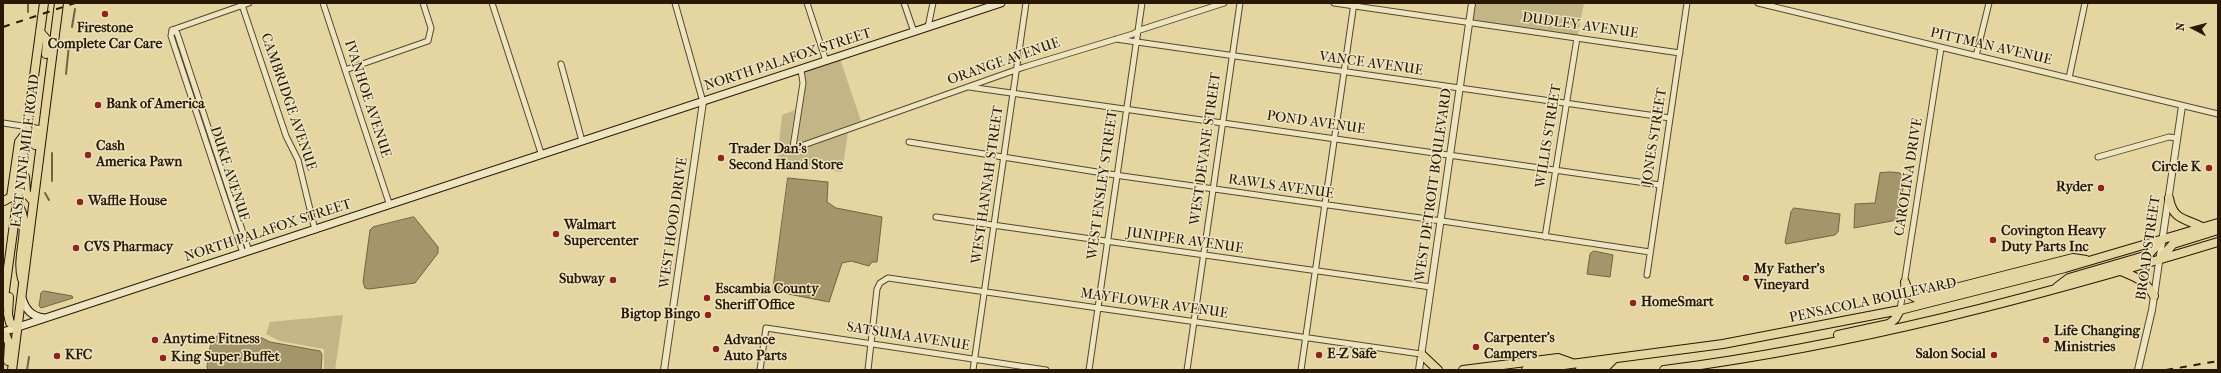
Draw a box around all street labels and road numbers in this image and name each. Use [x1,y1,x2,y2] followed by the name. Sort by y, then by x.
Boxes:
[1521,10,1639,42] street label: DUDLEY AVENUE
[702,25,874,95] street label: NORTH PALAFOX STREET
[1928,25,2054,69] street label: PITTMAN AVENUE
[257,31,319,173] street label: CAMBRIDGE AVENUE
[945,35,1063,89] street label: ORANGE AVENUE
[340,38,394,160] street label: IVANHOE AVENUE
[1318,48,1424,80] street label: VANCE AVENUE
[1187,72,1225,226] street label: WEST DEVANE STREET
[8,73,44,229] street label: EAST NINE MILE ROAD
[1532,83,1566,189] street label: WILLIS STREET
[1412,87,1456,283] street label: WEST DETROIT BOULEVARD
[1639,87,1671,187] street label: JONES STREET
[969,105,1007,265] street label: WEST HANNAH STREET
[1266,108,1366,138] street label: POND AVENUE
[1084,109,1122,261] street label: WEST ENSLEY STREET
[1891,117,1927,237] street label: CAROLINA DRIVE
[206,124,252,224] street label: DUKE AVENUE
[656,156,692,290] street label: WEST HOOD DRIVE
[1227,171,1335,203] street label: RAWLS AVENUE
[2133,194,2165,302] street label: BROAD STREET
[182,196,354,266] street label: NORTH PALAFOX STREET
[1125,224,1245,258] street label: JUNIPER AVENUE
[1788,275,1958,327] street label: PENSACOLA BOULEVARD
[1079,285,1229,323] street label: MAYFLOWER AVENUE
[845,319,971,355] street label: SATSUMA AVENUE

